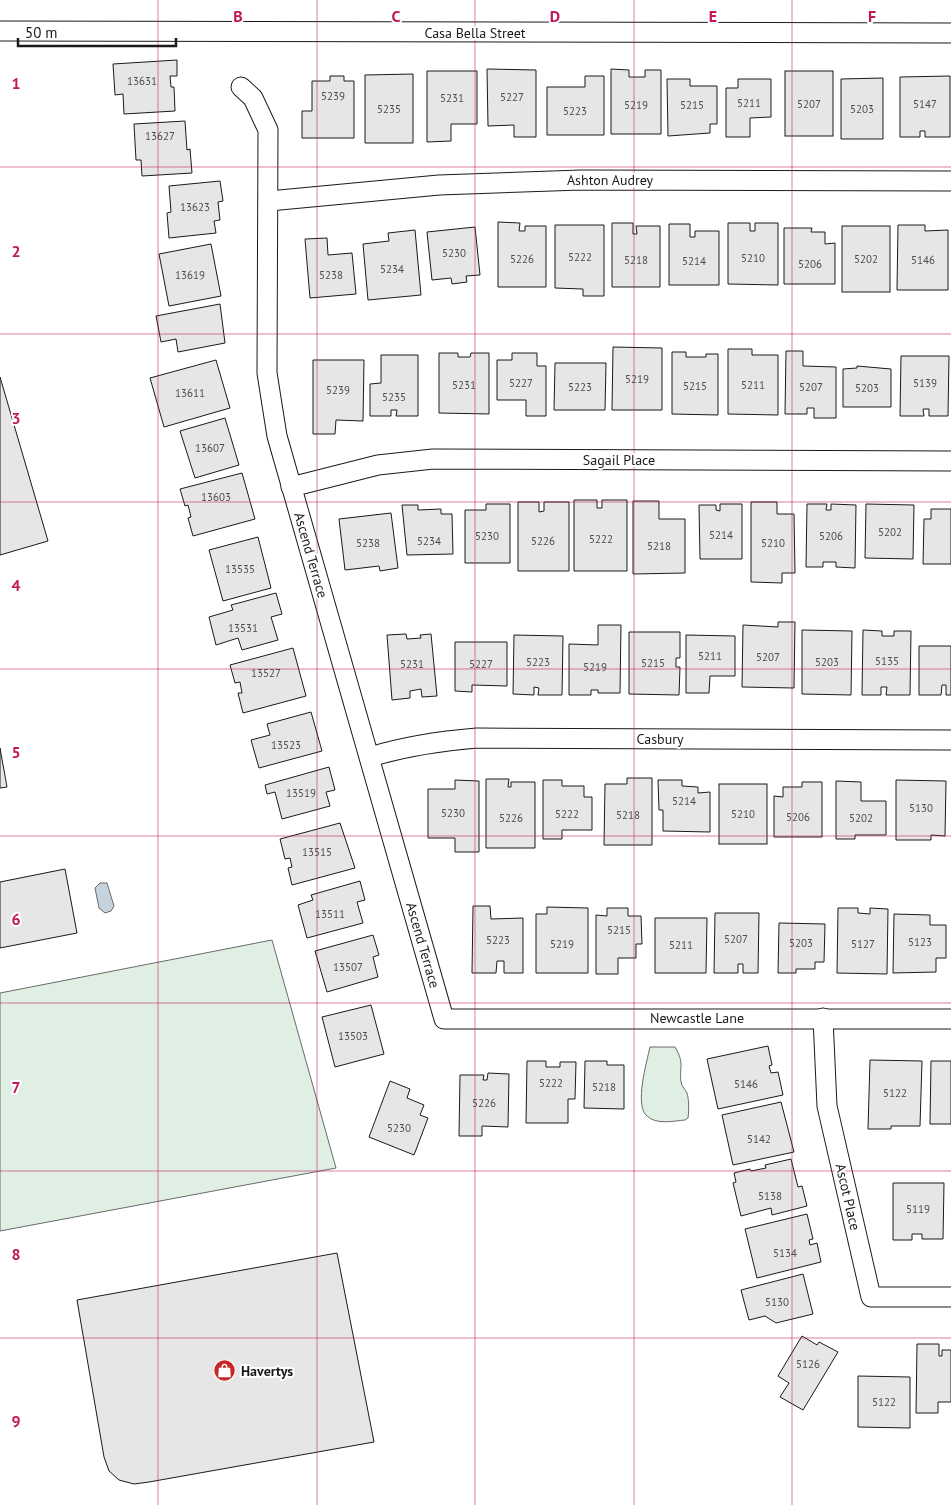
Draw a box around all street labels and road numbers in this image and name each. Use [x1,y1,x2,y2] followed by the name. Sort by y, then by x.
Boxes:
[424,24,526,42] street label: Casa Bella Street
[567,171,654,189] street label: Ashton Audrey
[583,451,655,469] street label: Sagail Place
[290,510,332,600] street label: Ascend Terrace
[637,730,684,748] street label: Casbury
[402,900,444,990] street label: Ascend Terrace
[650,1009,744,1027] street label: Newcastle Lane
[832,1162,864,1232] street label: Ascot Place

